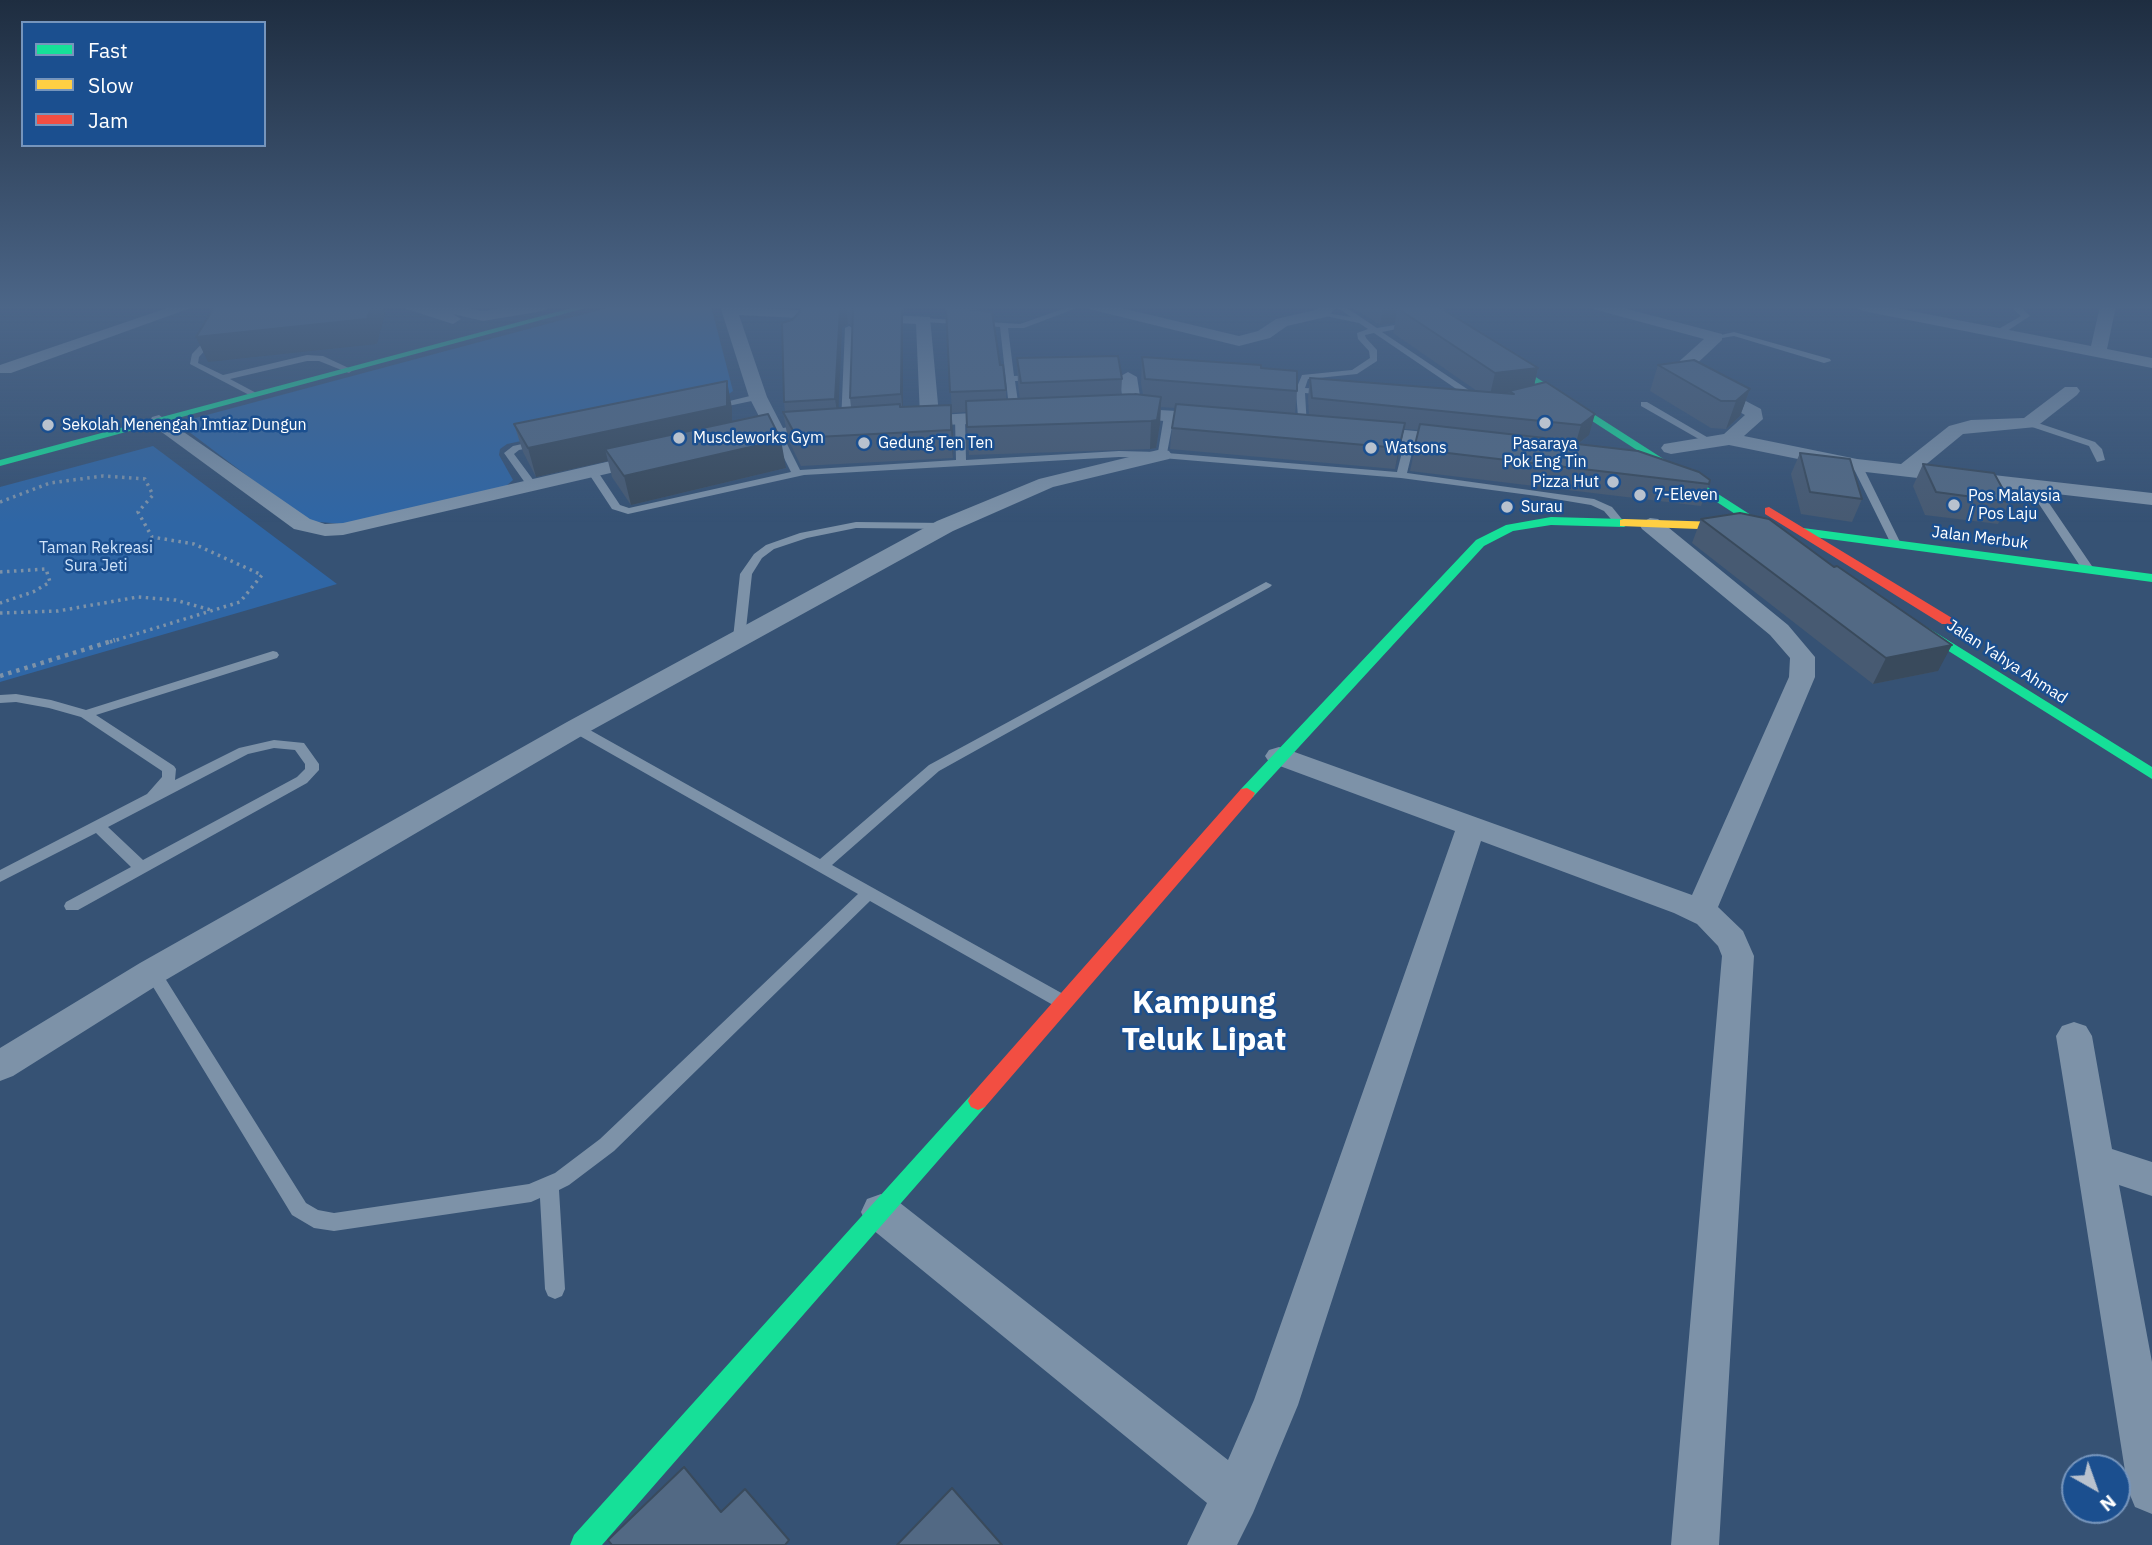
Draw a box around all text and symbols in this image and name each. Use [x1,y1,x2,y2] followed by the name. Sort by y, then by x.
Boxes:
[21,21,266,147] legend
[88,36,128,64] text: Fast
[88,71,134,99] text: Slow
[88,106,128,134] text: Jam
[62,415,307,435] place label: Sekolah Menengah Imtiaz Dungun
[1537,415,1553,431] marker: Pasaraya Pok Eng Tin
[40,417,56,433] marker: Sekolah Menengah Imtiaz Dungun
[693,428,824,448] place label: Muscleworks Gym
[671,430,687,446] marker: Muscleworks Gym
[878,433,993,453] place label: Gedung Ten Ten
[1503,434,1587,472] place label: Pasaraya Pok Eng Tin
[856,435,872,451] marker: Gedung Ten Ten
[1385,438,1447,458] place label: Watsons
[1363,440,1379,456] marker: Watsons
[1532,472,1599,492] place label: Pizza Hut
[1605,474,1621,490] marker: Pizza Hut
[1654,485,1718,505] place label: 7-Eleven
[1968,486,2061,524] place label: Pos Malaysia / Pos Laju
[1632,487,1648,503] marker: 7-Eleven
[1521,497,1563,517] place label: Surau
[1946,497,1962,513] marker: Pos Malaysia / Pos Laju
[1499,499,1515,515] marker: Surau
[1931,523,2029,553] street label: Jalan Merbuk
[39,538,153,576] park label: Taman Rekreasi Sura Jeti
[1943,616,2071,708] street label: Jalan Yahya Ahmad
[1121,985,1287,1060] district label: Kampung Teluk Lipat
[2061,1454,2131,1524] north arrow
[2095,1490,2121,1517] text: N

